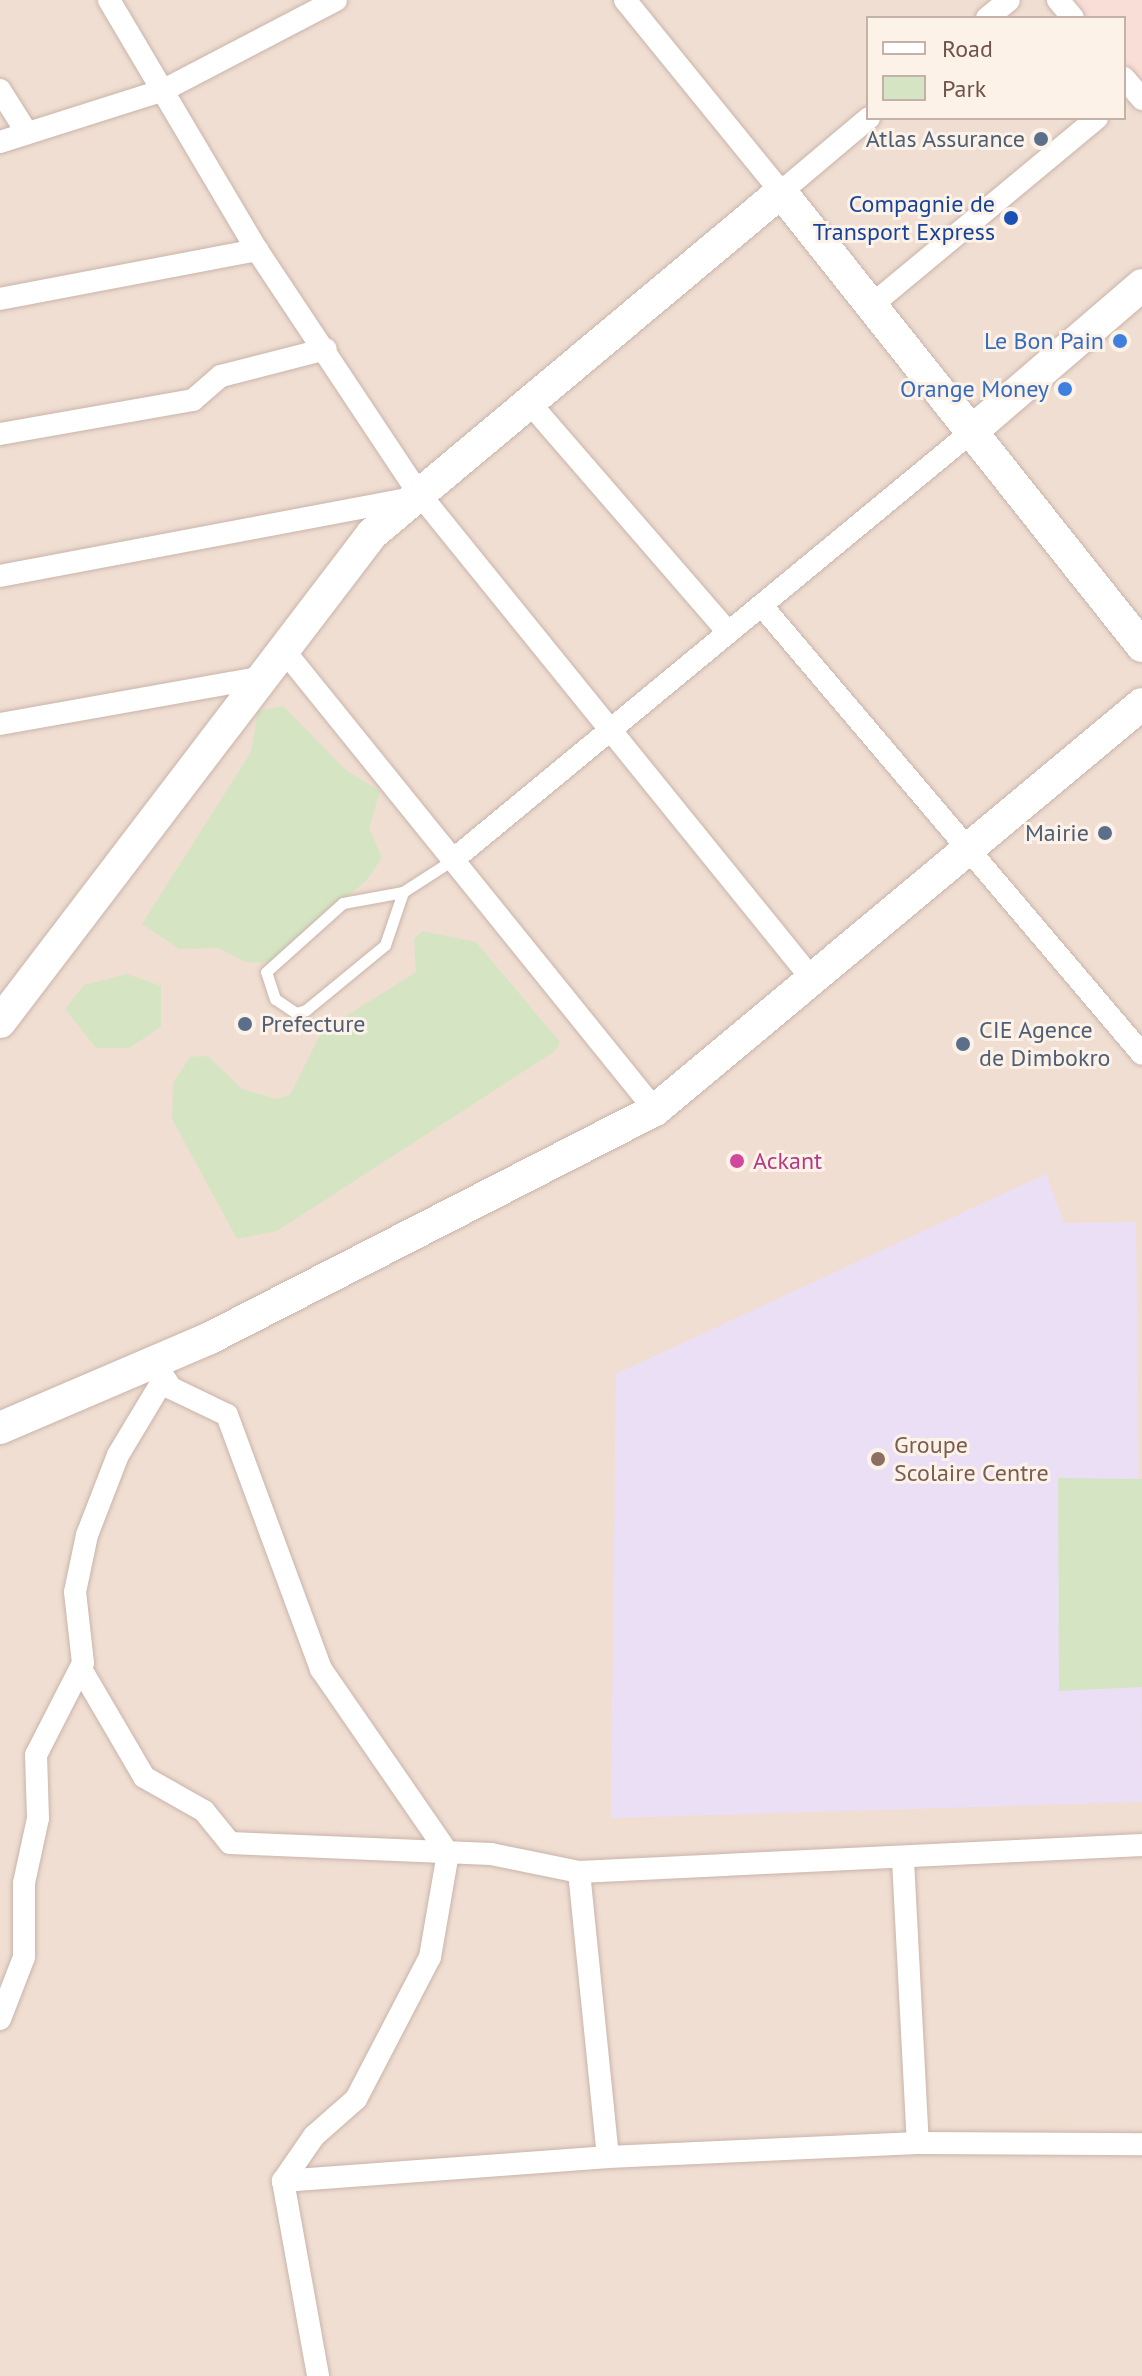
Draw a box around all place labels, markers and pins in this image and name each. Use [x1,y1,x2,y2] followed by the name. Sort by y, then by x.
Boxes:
[865,125,1025,153] place label: Atlas Assurance
[1032,130,1050,148] marker: Atlas Assurance
[813,190,995,246] place label: Compagnie de Transport Express
[1002,209,1020,227] marker: Compagnie de Transport Express
[984,327,1104,355] place label: Le Bon Pain
[1111,332,1129,350] marker: Le Bon Pain
[900,375,1049,403] place label: Orange Money
[1056,380,1074,398] marker: Orange Money
[1025,819,1089,847] place label: Mairie
[1096,824,1114,842] marker: Mairie
[261,1010,365,1038] place label: Prefecture
[236,1015,254,1033] marker: Prefecture
[979,1016,1110,1072] place label: CIE Agence de Dimbokro
[954,1035,972,1053] marker: CIE Agence de Dimbokro
[753,1147,822,1175] place label: Ackant
[728,1152,746,1170] marker: Ackant
[894,1431,1049,1487] place label: Groupe Scolaire Centre
[869,1450,887,1468] marker: Groupe Scolaire Centre

